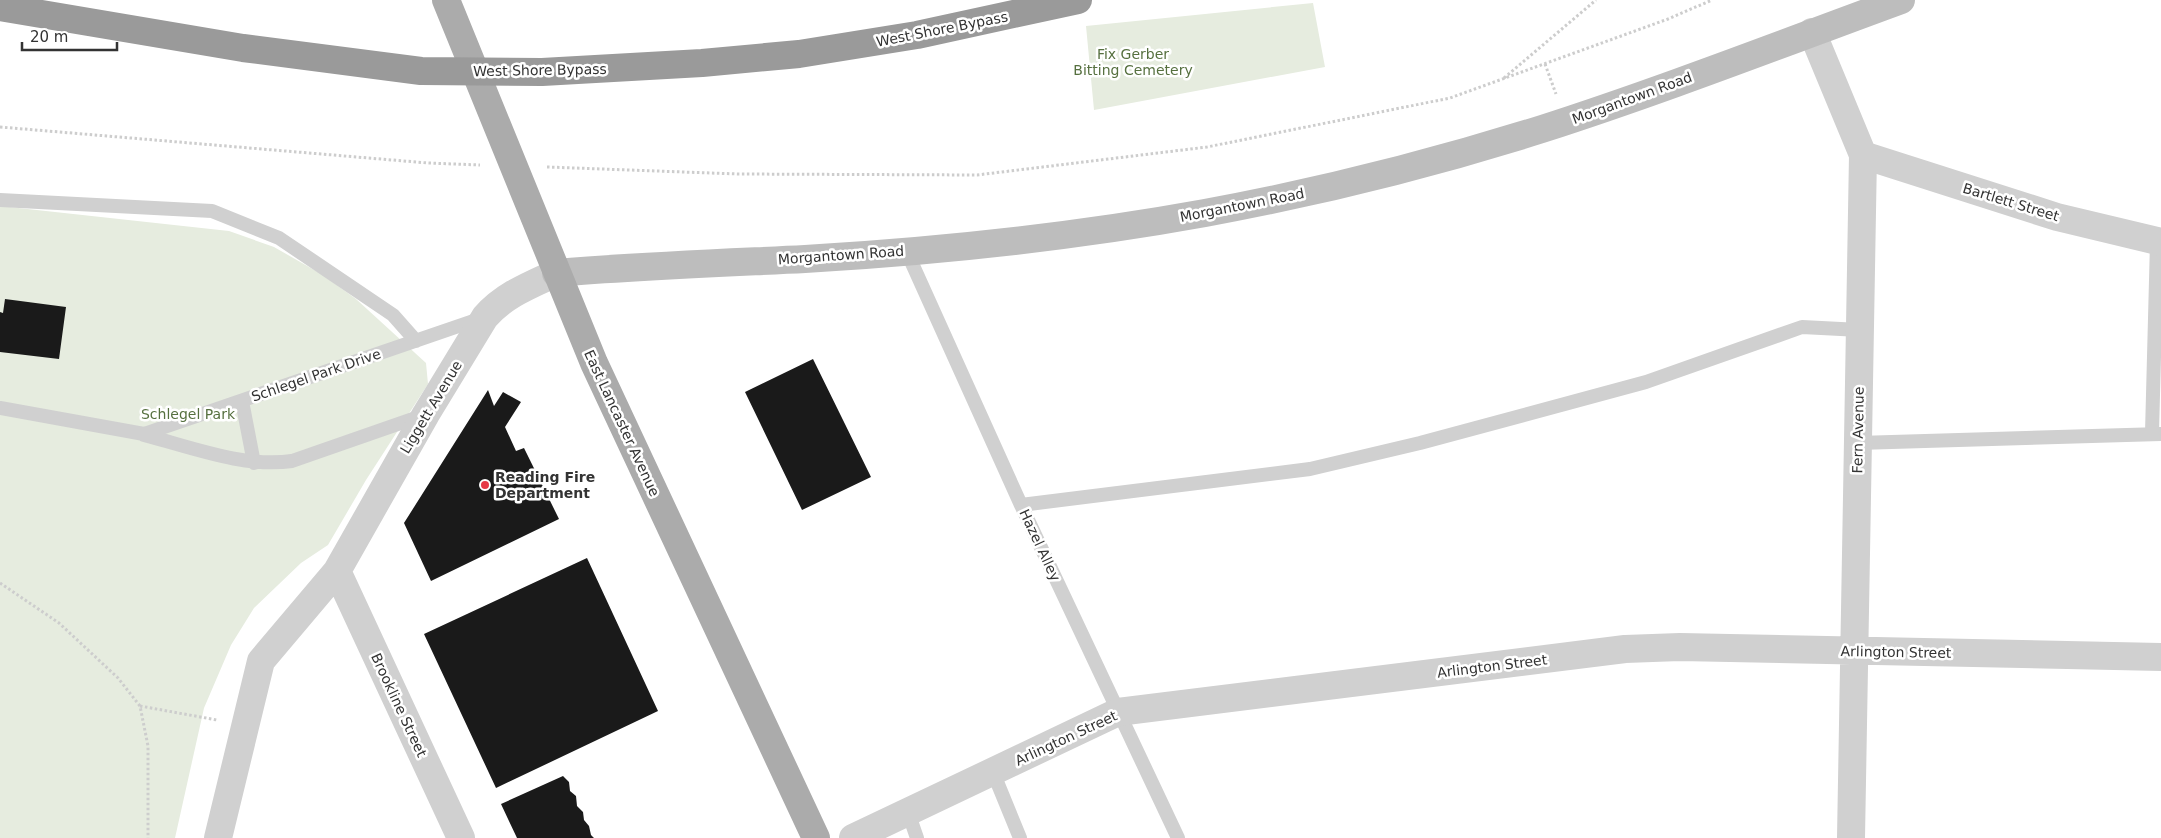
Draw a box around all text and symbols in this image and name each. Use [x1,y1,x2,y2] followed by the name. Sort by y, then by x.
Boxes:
[875,8,1009,50] street label: West Shore Bypass
[22,20,118,52] scale bar
[30,28,68,46] text: 20 m
[1073,46,1193,78] park label: Fix Gerber Bitting Cemetery
[473,61,607,79] street label: West Shore Bypass
[1570,69,1694,127] street label: Morgantown Road
[1961,180,2062,224] street label: Bartlett Street
[1178,185,1306,225] street label: Morgantown Road
[777,243,905,267] street label: Morgantown Road
[249,345,383,405] street label: Schlegel Park Drive
[581,347,663,499] street label: East Lancaster Avenue
[397,358,465,456] street label: Liggett Avenue
[1849,386,1867,474] street label: Fern Avenue
[141,406,236,422] park label: Schlegel Park
[495,469,595,501] place label: Reading Fire Department
[479,479,491,491] marker: Reading Fire Department
[1016,506,1064,584] street label: Hazel Alley
[1840,643,1952,661] street label: Arlington Street
[368,651,430,760] street label: Brookline Street
[1436,651,1548,681] street label: Arlington Street
[1012,707,1120,769] street label: Arlington Street

